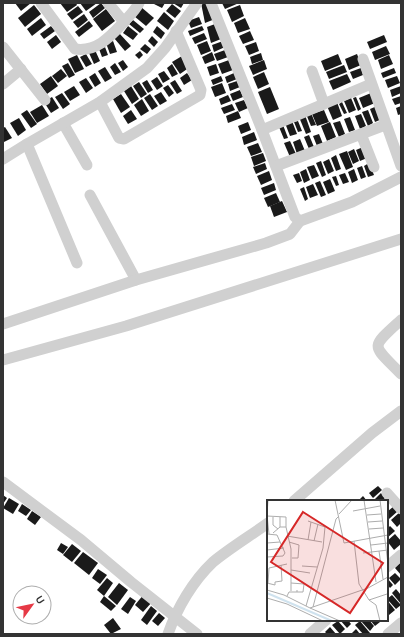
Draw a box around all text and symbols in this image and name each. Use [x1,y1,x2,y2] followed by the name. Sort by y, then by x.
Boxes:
[267,500,388,621] inset map
[12,585,52,625] north arrow
[32,593,47,607] text: U

